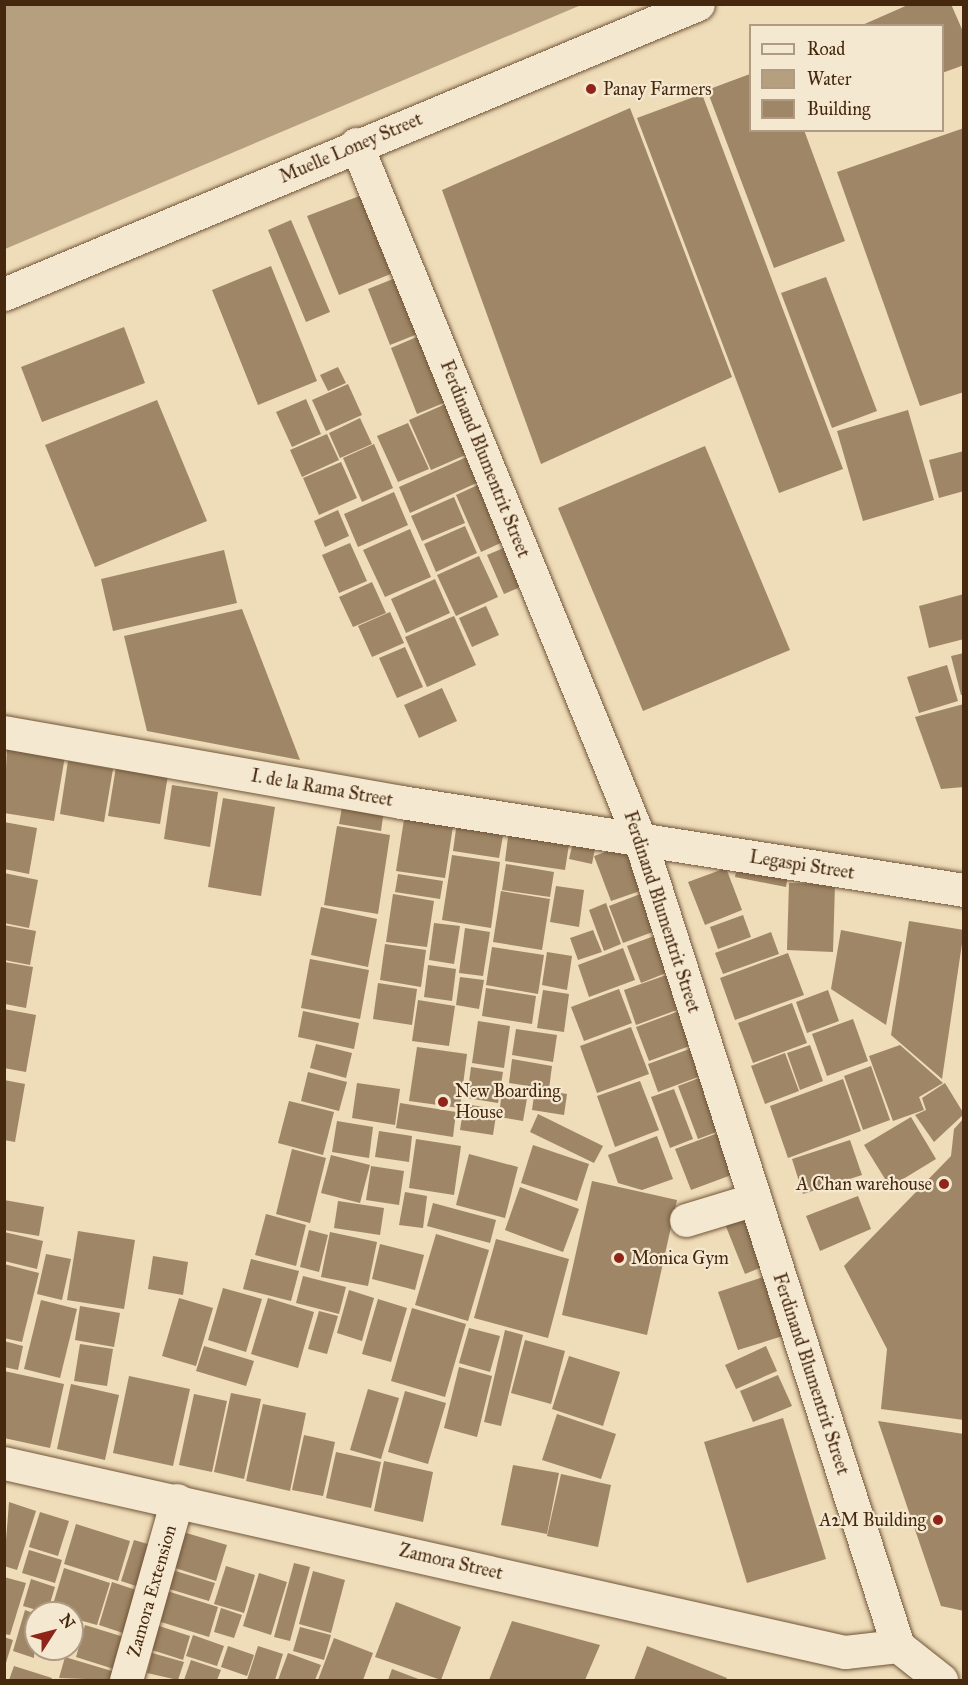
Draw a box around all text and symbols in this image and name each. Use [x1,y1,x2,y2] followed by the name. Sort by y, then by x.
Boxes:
[749,24,944,132] legend
[807,38,845,60] text: Road
[807,68,851,90] text: Water
[603,78,712,100] place label: Panay Farmers
[584,82,598,96] marker: Panay Farmers
[807,98,870,120] text: Building
[276,108,426,188] street label: Muelle Loney Street
[435,357,535,561] street label: Ferdinand Blumentrit Street
[249,765,395,811] street label: I. de la Rama Street
[619,808,705,1016] street label: Ferdinand Blumentrit Street
[748,846,856,884] street label: Legaspi Street
[455,1081,561,1124] place label: New Boarding House
[436,1095,450,1109] marker: New Boarding House
[796,1173,932,1195] place label: A Chan warehouse
[937,1177,951,1191] marker: A Chan warehouse
[631,1247,729,1269] place label: Monica Gym
[612,1251,626,1265] marker: Monica Gym
[768,1270,854,1478] street label: Ferdinand Blumentrit Street
[819,1509,926,1531] place label: A2M Building
[931,1513,945,1527] marker: A2M Building
[123,1523,181,1659] street label: Zamora Extension
[397,1540,505,1584] street label: Zamora Street
[24,1601,84,1661] north arrow
[56,1610,79,1632] text: N

